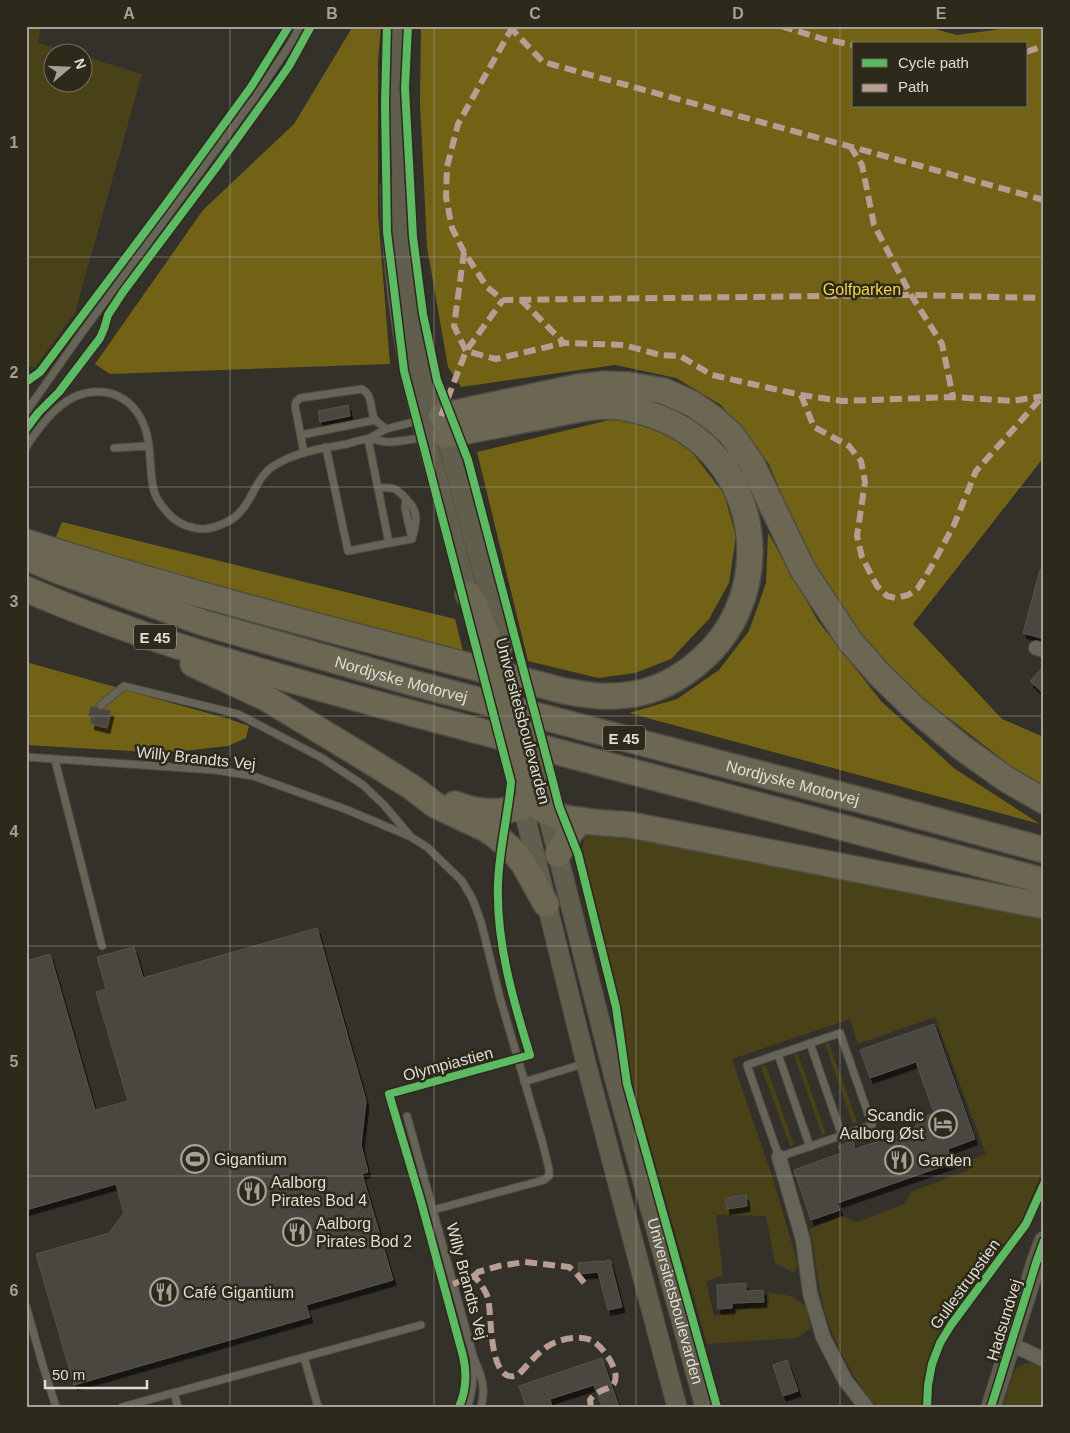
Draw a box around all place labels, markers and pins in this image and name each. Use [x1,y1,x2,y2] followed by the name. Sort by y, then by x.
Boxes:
[840,1107,925,1142] place label: Scandic Aalborg Øst
[928,1109,958,1139] hotel icon: Scandic Aalborg Øst
[180,1144,210,1174] sports icon: Gigantium
[884,1145,914,1175] restaurant icon: Garden
[214,1151,287,1168] place label: Gigantium
[918,1152,971,1169] place label: Garden
[271,1174,367,1209] place label: Aalborg Pirates Bod 4
[237,1176,267,1206] restaurant icon: Aalborg Pirates Bod 4
[316,1215,412,1250] place label: Aalborg Pirates Bod 2
[282,1217,312,1247] restaurant icon: Aalborg Pirates Bod 2
[149,1277,179,1307] restaurant icon: Café Gigantium
[183,1284,294,1301] place label: Café Gigantium

